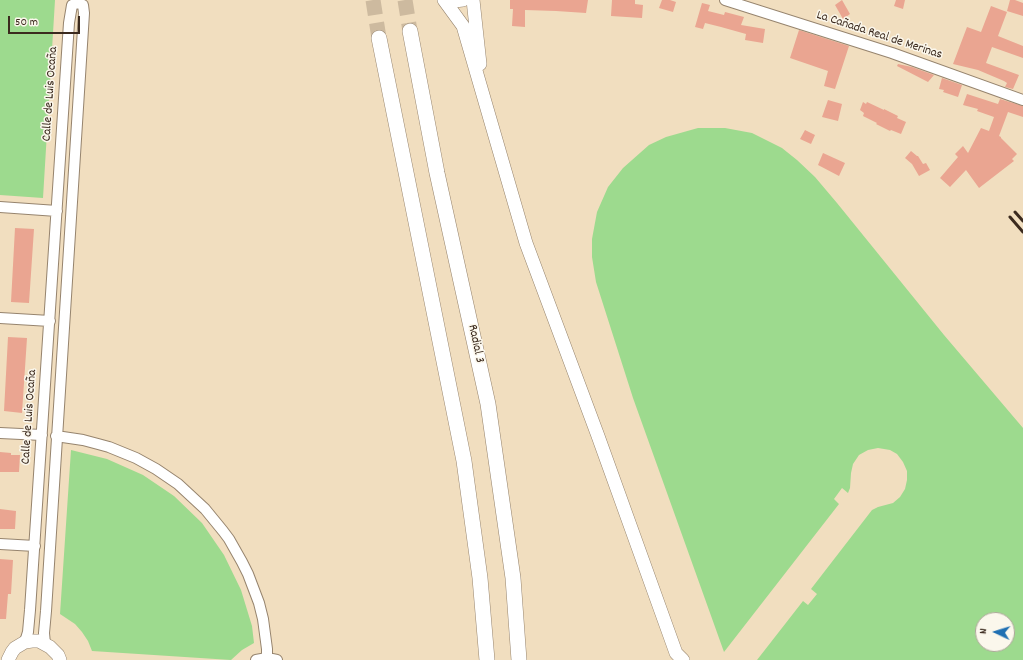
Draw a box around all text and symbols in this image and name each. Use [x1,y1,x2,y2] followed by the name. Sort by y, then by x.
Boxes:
[10,8,82,34] scale bar
[814,8,944,64] street label: La Cañada Real de Merinas
[15,14,38,31] text: 50 m
[40,46,62,142] street label: Calle de Luis Ocaña
[463,323,487,365] street label: Radial 3
[19,369,41,465] street label: Calle de Luis Ocaña
[975,612,1015,652] north arrow
[976,628,992,635] text: N

